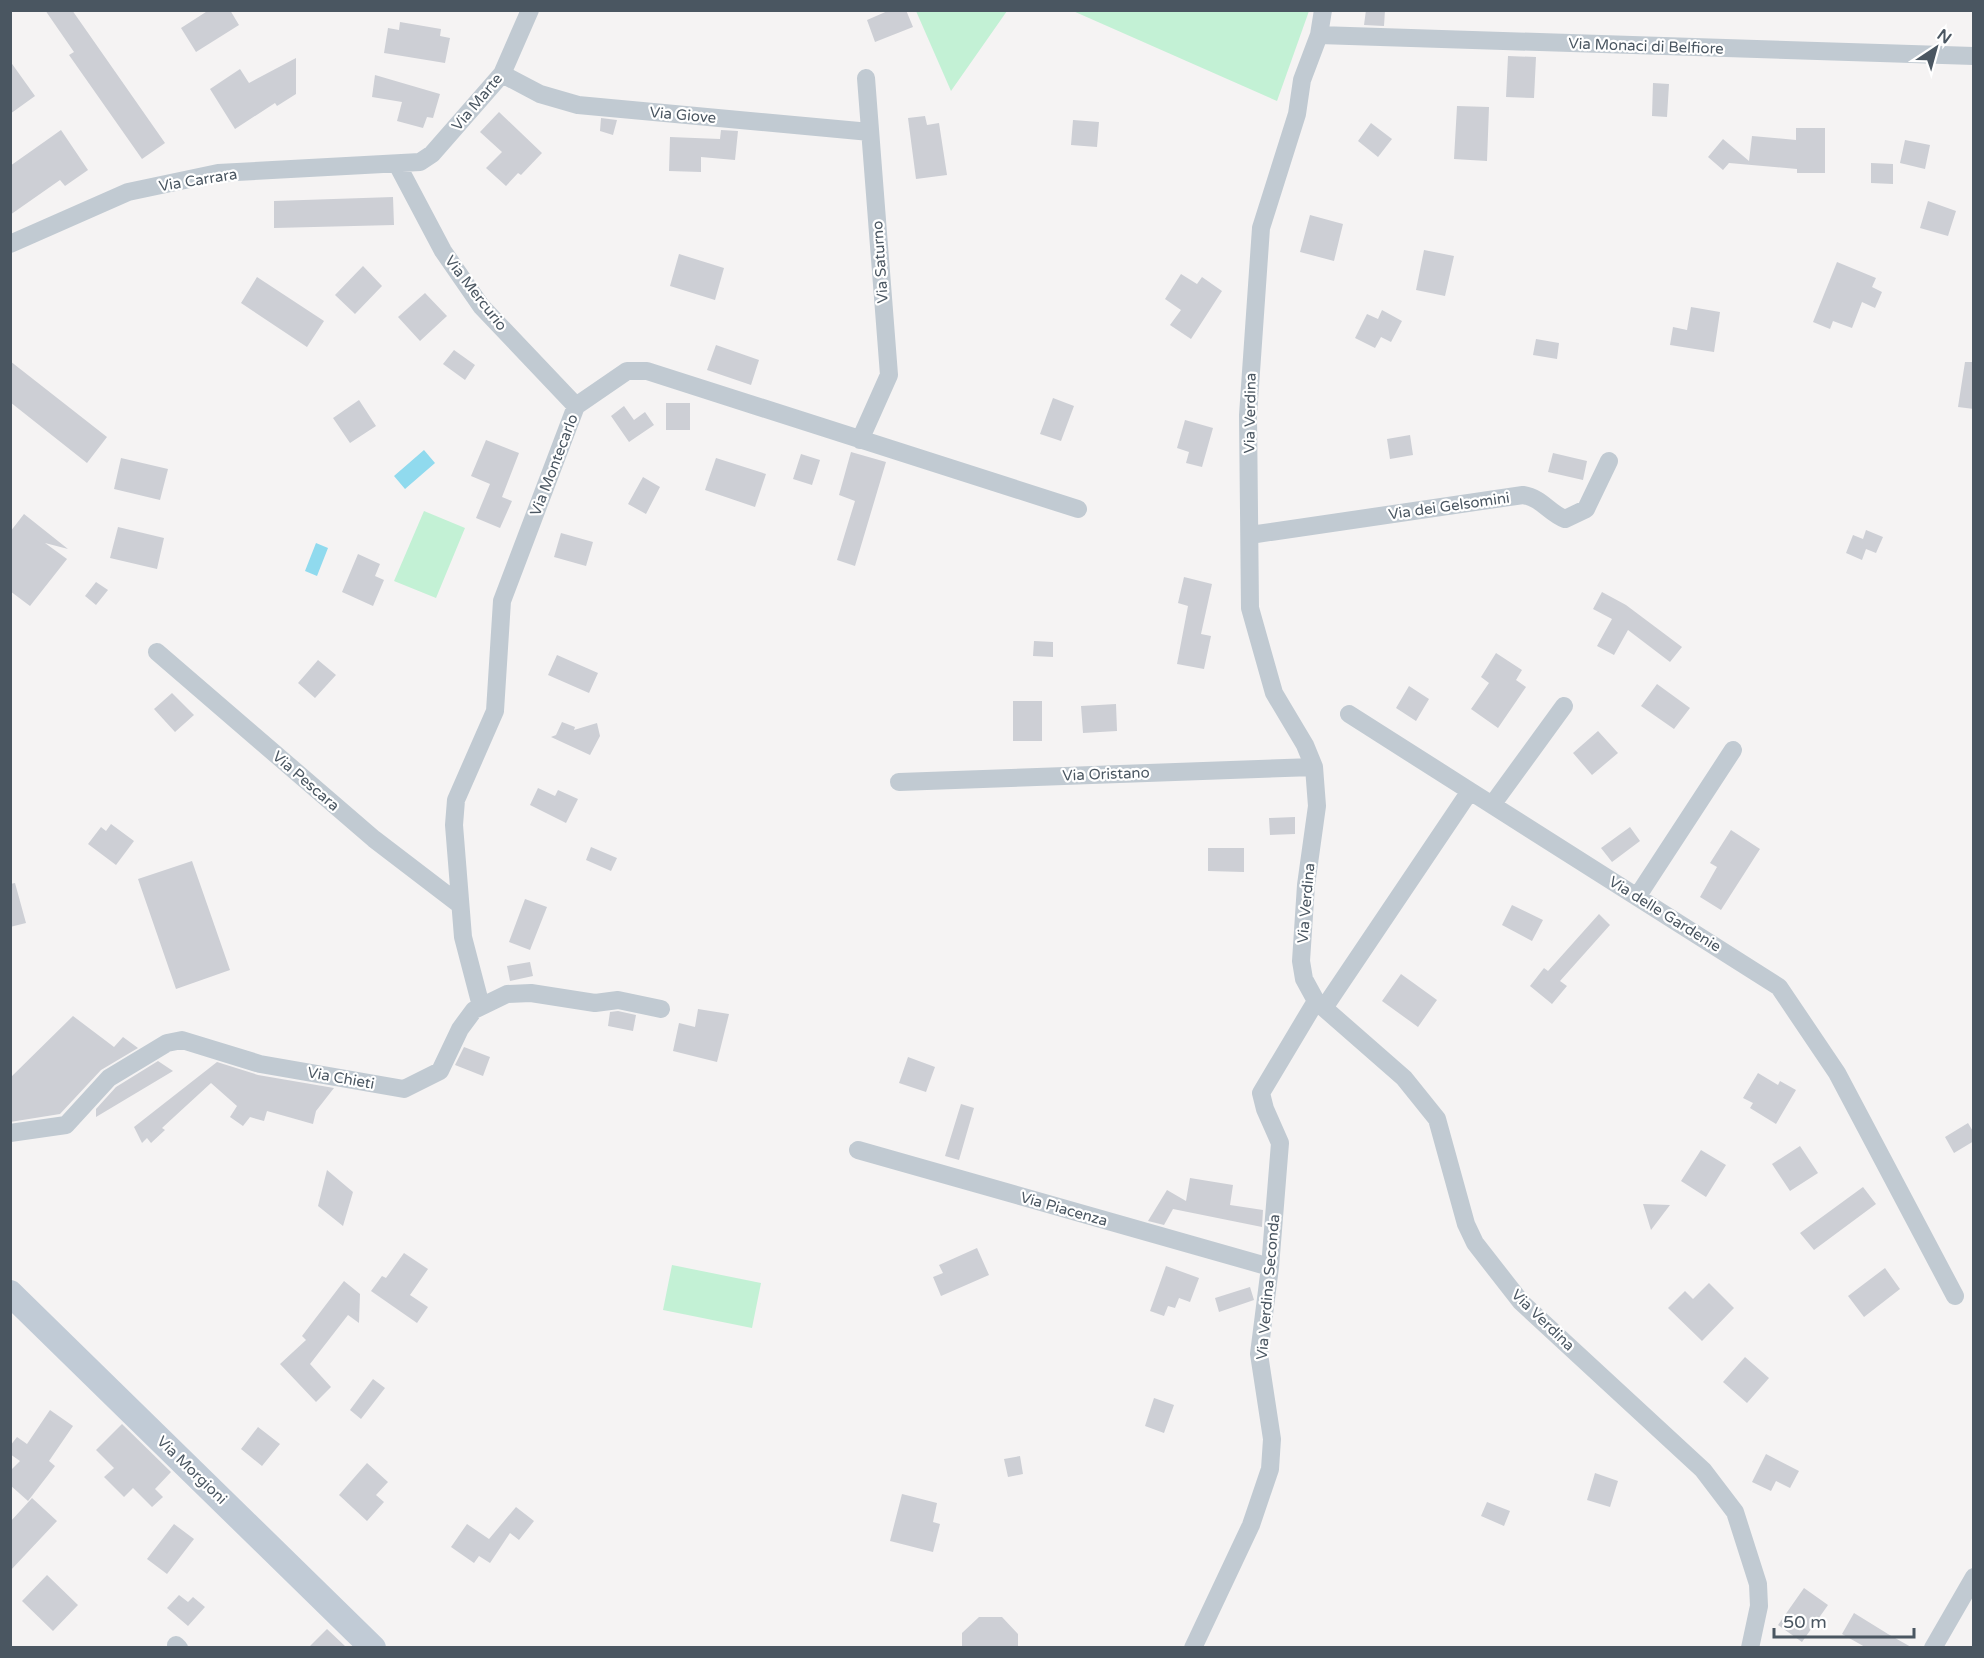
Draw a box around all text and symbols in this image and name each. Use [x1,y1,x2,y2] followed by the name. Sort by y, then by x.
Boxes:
[1906,18,1966,78] north arrow
[1933,25,1955,49] text: N
[1568,34,1724,58] street label: Via Monaci di Belfiore
[448,70,506,134] street label: Via Marte
[649,103,717,127] street label: Via Giove
[157,165,239,195] street label: Via Carrara
[868,220,892,304] street label: Via Saturno
[441,252,511,334] street label: Via Mercurio
[1240,373,1260,453] street label: Via Verdina
[526,411,582,519] street label: Via Montecarlo
[1387,489,1511,523] street label: Via dei Gelsomini
[269,747,343,815] street label: Via Pescara
[1062,763,1150,785] street label: Via Oristano
[1294,862,1318,944] street label: Via Verdina
[1606,872,1724,956] street label: Via delle Gardenie
[306,1063,376,1093] street label: Via Chieti
[1018,1188,1110,1230] street label: Via Piacenza
[1253,1213,1283,1361] street label: Via Verdina Seconda
[1508,1286,1578,1354] street label: Via Verdina
[153,1432,231,1508] street label: Via Morgioni
[1774,1601,1914,1639] scale bar
[1783,1611,1827,1633] text: 50 m

